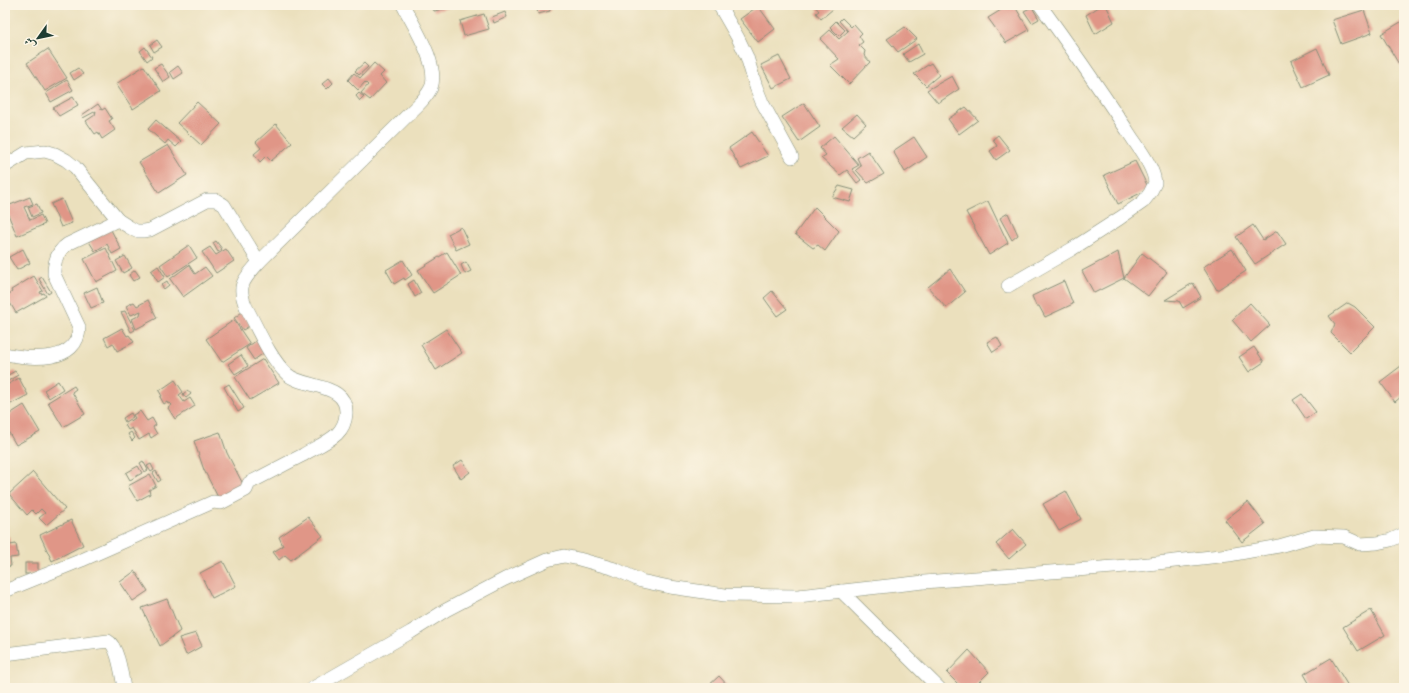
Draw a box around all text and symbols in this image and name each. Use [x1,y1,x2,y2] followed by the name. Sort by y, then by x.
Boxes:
[18,18,58,58] north arrow
[20,34,39,52] text: ش

